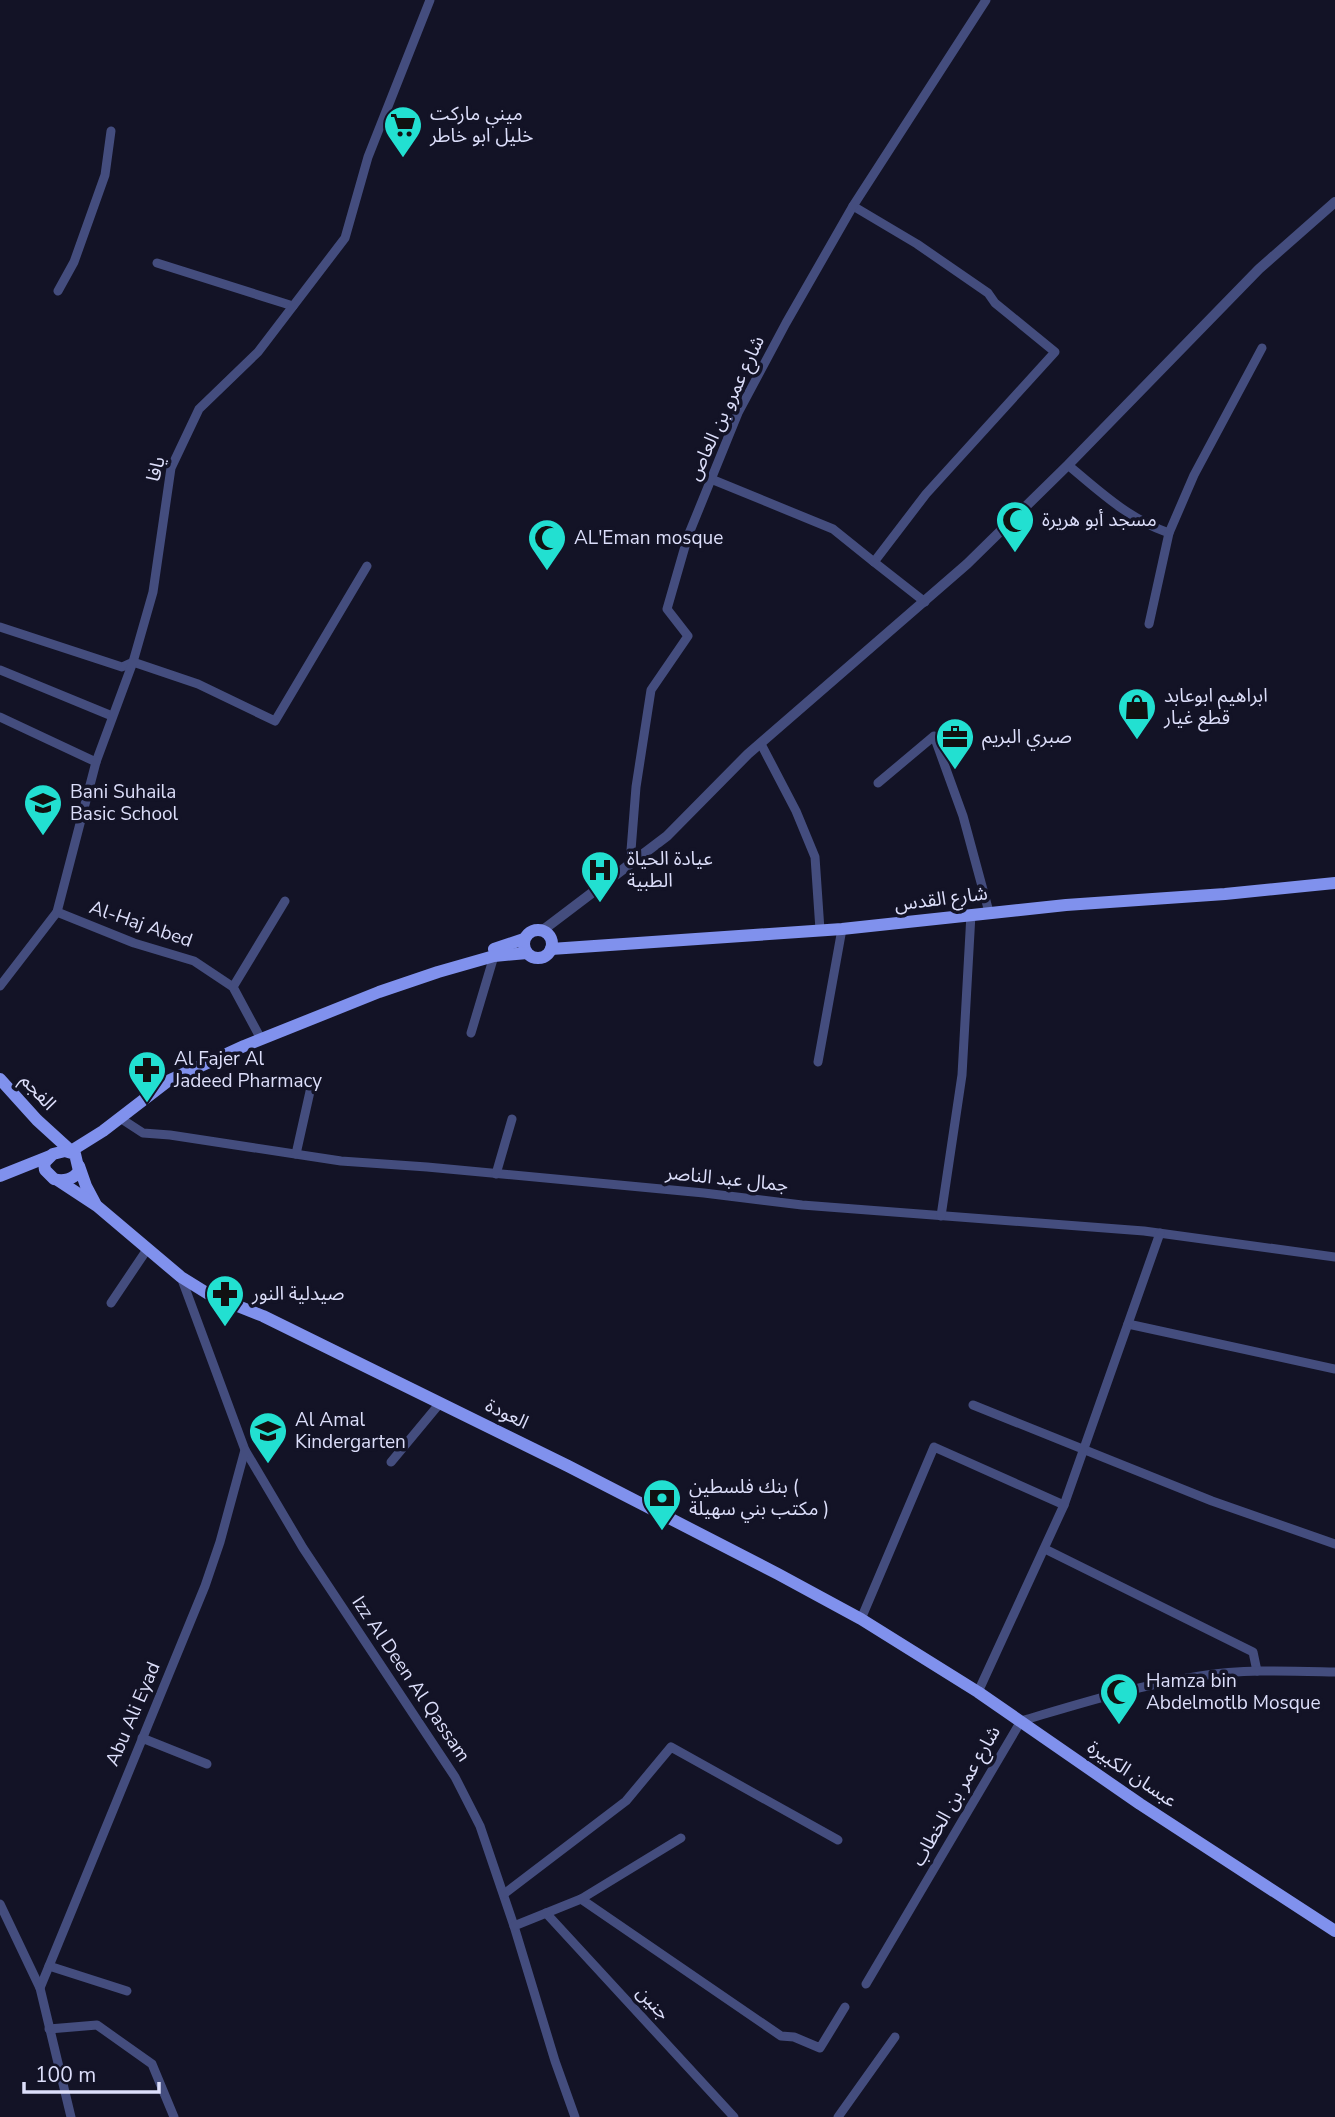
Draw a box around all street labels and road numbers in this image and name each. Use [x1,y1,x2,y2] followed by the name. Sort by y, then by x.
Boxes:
[681,331,771,485] street label: شارع عمرو بن العاص
[140,453,172,485] street label: يافا
[893,880,989,918] street label: شارع القدس
[86,894,196,954] street label: Al-Haj Abed
[14,1068,62,1117] street label: الفجم
[663,1160,790,1198] street label: جمال عبد الناصر
[481,1392,533,1436] street label: العودة
[346,1591,476,1767] street label: Izz Al Deen Al Qassam
[99,1658,167,1770] street label: Abu Ali Eyad
[905,1721,1007,1871] street label: شارع عمر بن الخطاب
[1082,1734,1182,1814] street label: عبسان الكبيرة
[630,1980,676,2026] street label: جنين

